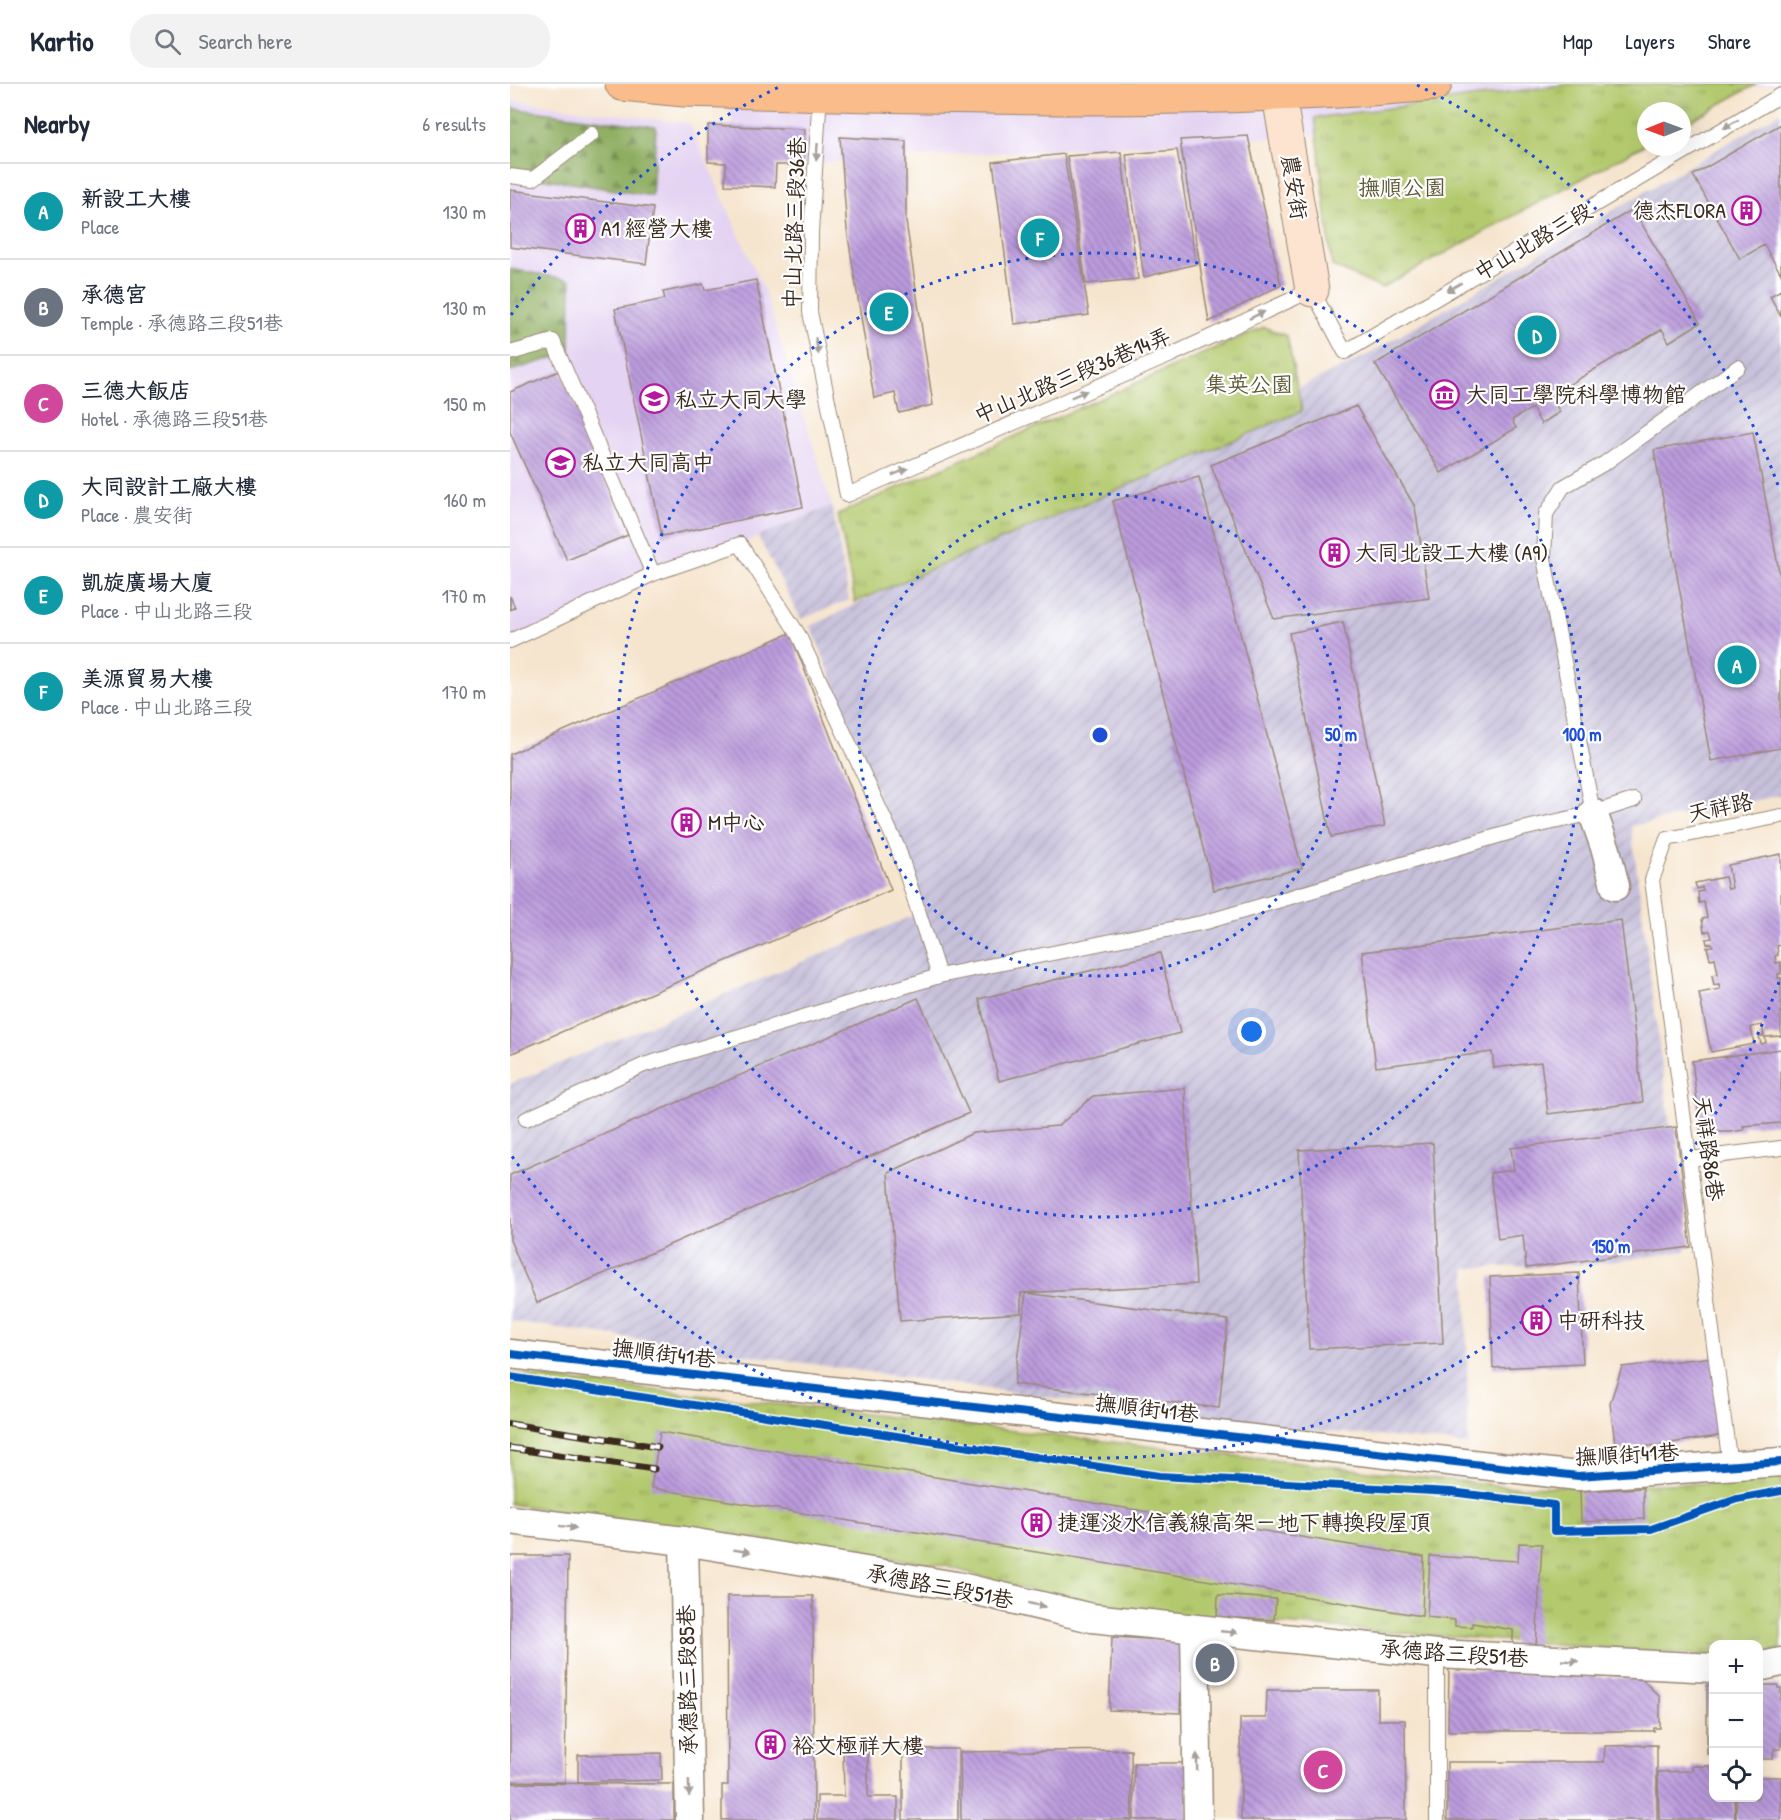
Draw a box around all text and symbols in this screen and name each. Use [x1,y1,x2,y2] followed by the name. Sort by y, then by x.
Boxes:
[130,14,550,68] search box
[30,22,94,60] text: Kartio
[151,25,184,58] icon: search
[199,26,293,56] text: Search here
[1563,27,1592,56] text: Map
[1625,27,1675,56] text: Layers
[1708,27,1751,56] text: Share
[1637,102,1691,156] north arrow
[24,106,90,141] text: Nearby
[422,110,486,137] text: 6 results
[1723,119,1739,130] one-way arrow
[776,136,812,310] street label: 中山北路三段36巷
[812,142,822,161] one-way arrow
[1275,152,1315,222] street label: 農安街
[1358,172,1446,202] park label: 撫順公園
[81,183,191,213] text: 新設工大樓
[1731,194,1763,226] building icon: 德杰FLORA
[1468,195,1598,287] street label: 中山北路三段
[1633,195,1726,225] place label: 德杰FLORA
[39,198,48,225] text: A
[443,198,486,225] text: 130 m
[564,212,596,244] building icon: A1 經營大樓
[81,213,120,240] text: Place
[601,213,713,243] place label: A1 經營大樓
[1020,216,1060,260] pin: F
[81,279,147,309] text: 承德宮
[1446,282,1462,293] one-way arrow
[870,290,908,334] pin: E
[38,294,49,321] text: B
[443,294,486,321] text: 130 m
[81,309,283,336] text: Temple · 承德路三段51巷
[1249,310,1267,320] one-way arrow
[1518,312,1556,358] pin: D
[969,320,1175,430] street label: 中山北路三段36巷14弄
[813,337,822,356] one-way arrow
[1205,369,1293,399] park label: 集英公園
[81,375,191,405] text: 三德大飯店
[1429,378,1461,410] museum icon: 大同工學院科學博物館
[1466,379,1686,409] place label: 大同工學院科學博物館
[638,383,670,415] school or university icon: 私立大同大學
[675,384,807,414] place label: 私立大同大學
[38,390,49,417] text: C
[443,390,486,417] text: 150 m
[1071,390,1088,399] one-way arrow
[81,405,268,432] text: Hotel · 承德路三段51巷
[545,446,577,478] school or university icon: 私立大同高中
[582,447,714,477] place label: 私立大同高中
[892,467,910,477] one-way arrow
[81,471,257,501] text: 大同設計工廠大樓
[39,486,48,513] text: D
[444,486,486,513] text: 160 m
[81,501,193,528] text: Place · 農安街
[1318,536,1350,568] building icon: 大同北設工大樓 (A9)
[1355,537,1548,567] place label: 大同北設工大樓 (A9)
[81,567,213,597] text: 凱旋廣場大廈
[39,582,48,609] text: E
[442,582,486,609] text: 170 m
[81,597,253,624] text: Place · 中山北路三段
[1718,642,1756,688] pin: A
[81,663,213,693] text: 美源貿易大樓
[40,678,47,705] text: F
[442,678,486,705] text: 170 m
[81,693,253,720] text: Place · 中山北路三段
[1325,722,1357,747] text: 50 m
[1562,722,1602,747] text: 100 m
[1090,725,1110,745] centre of rings
[1685,785,1755,829] street label: 天祥路
[671,806,703,838] building icon: M中心
[708,807,765,837] place label: M中心
[1237,1017,1266,1046] your location
[1687,1093,1731,1203] street label: 天祥路86巷
[1592,1234,1630,1259] text: 150 m
[1520,1304,1552,1336] building icon: 中研科技
[1557,1305,1645,1335] place label: 中研科技
[610,1332,718,1374] street label: 撫順街41巷
[1093,1387,1201,1429] street label: 撫順街41巷
[1574,1436,1680,1472] street label: 撫順街41巷
[1020,1506,1052,1538] building icon: 捷運淡水信義線高架－地下轉換段屋頂
[1057,1507,1431,1537] place label: 捷運淡水信義線高架－地下轉換段屋頂
[559,1522,578,1532] one-way arrow
[732,1546,751,1555] one-way arrow
[864,1557,1016,1615] street label: 承德路三段51巷
[1027,1601,1046,1611] one-way arrow
[671,1604,703,1756] street label: 承德路三段85巷
[1220,1628,1239,1637] one-way arrow
[1378,1633,1530,1673] street label: 承德路三段51巷
[1196,1640,1234,1686] pin: B
[1709,1640,1763,1802] map controls
[1709,1640,1763,1694] button: +
[1561,1656,1580,1666] one-way arrow
[1709,1694,1763,1748] button: −
[755,1729,787,1761] building icon: 裕文極祥大樓
[792,1730,924,1760] place label: 裕文極祥大樓
[1304,1748,1342,1792] pin: C
[1709,1748,1763,1802] button: locate
[1193,1752,1202,1771] one-way arrow
[684,1779,694,1798] one-way arrow

